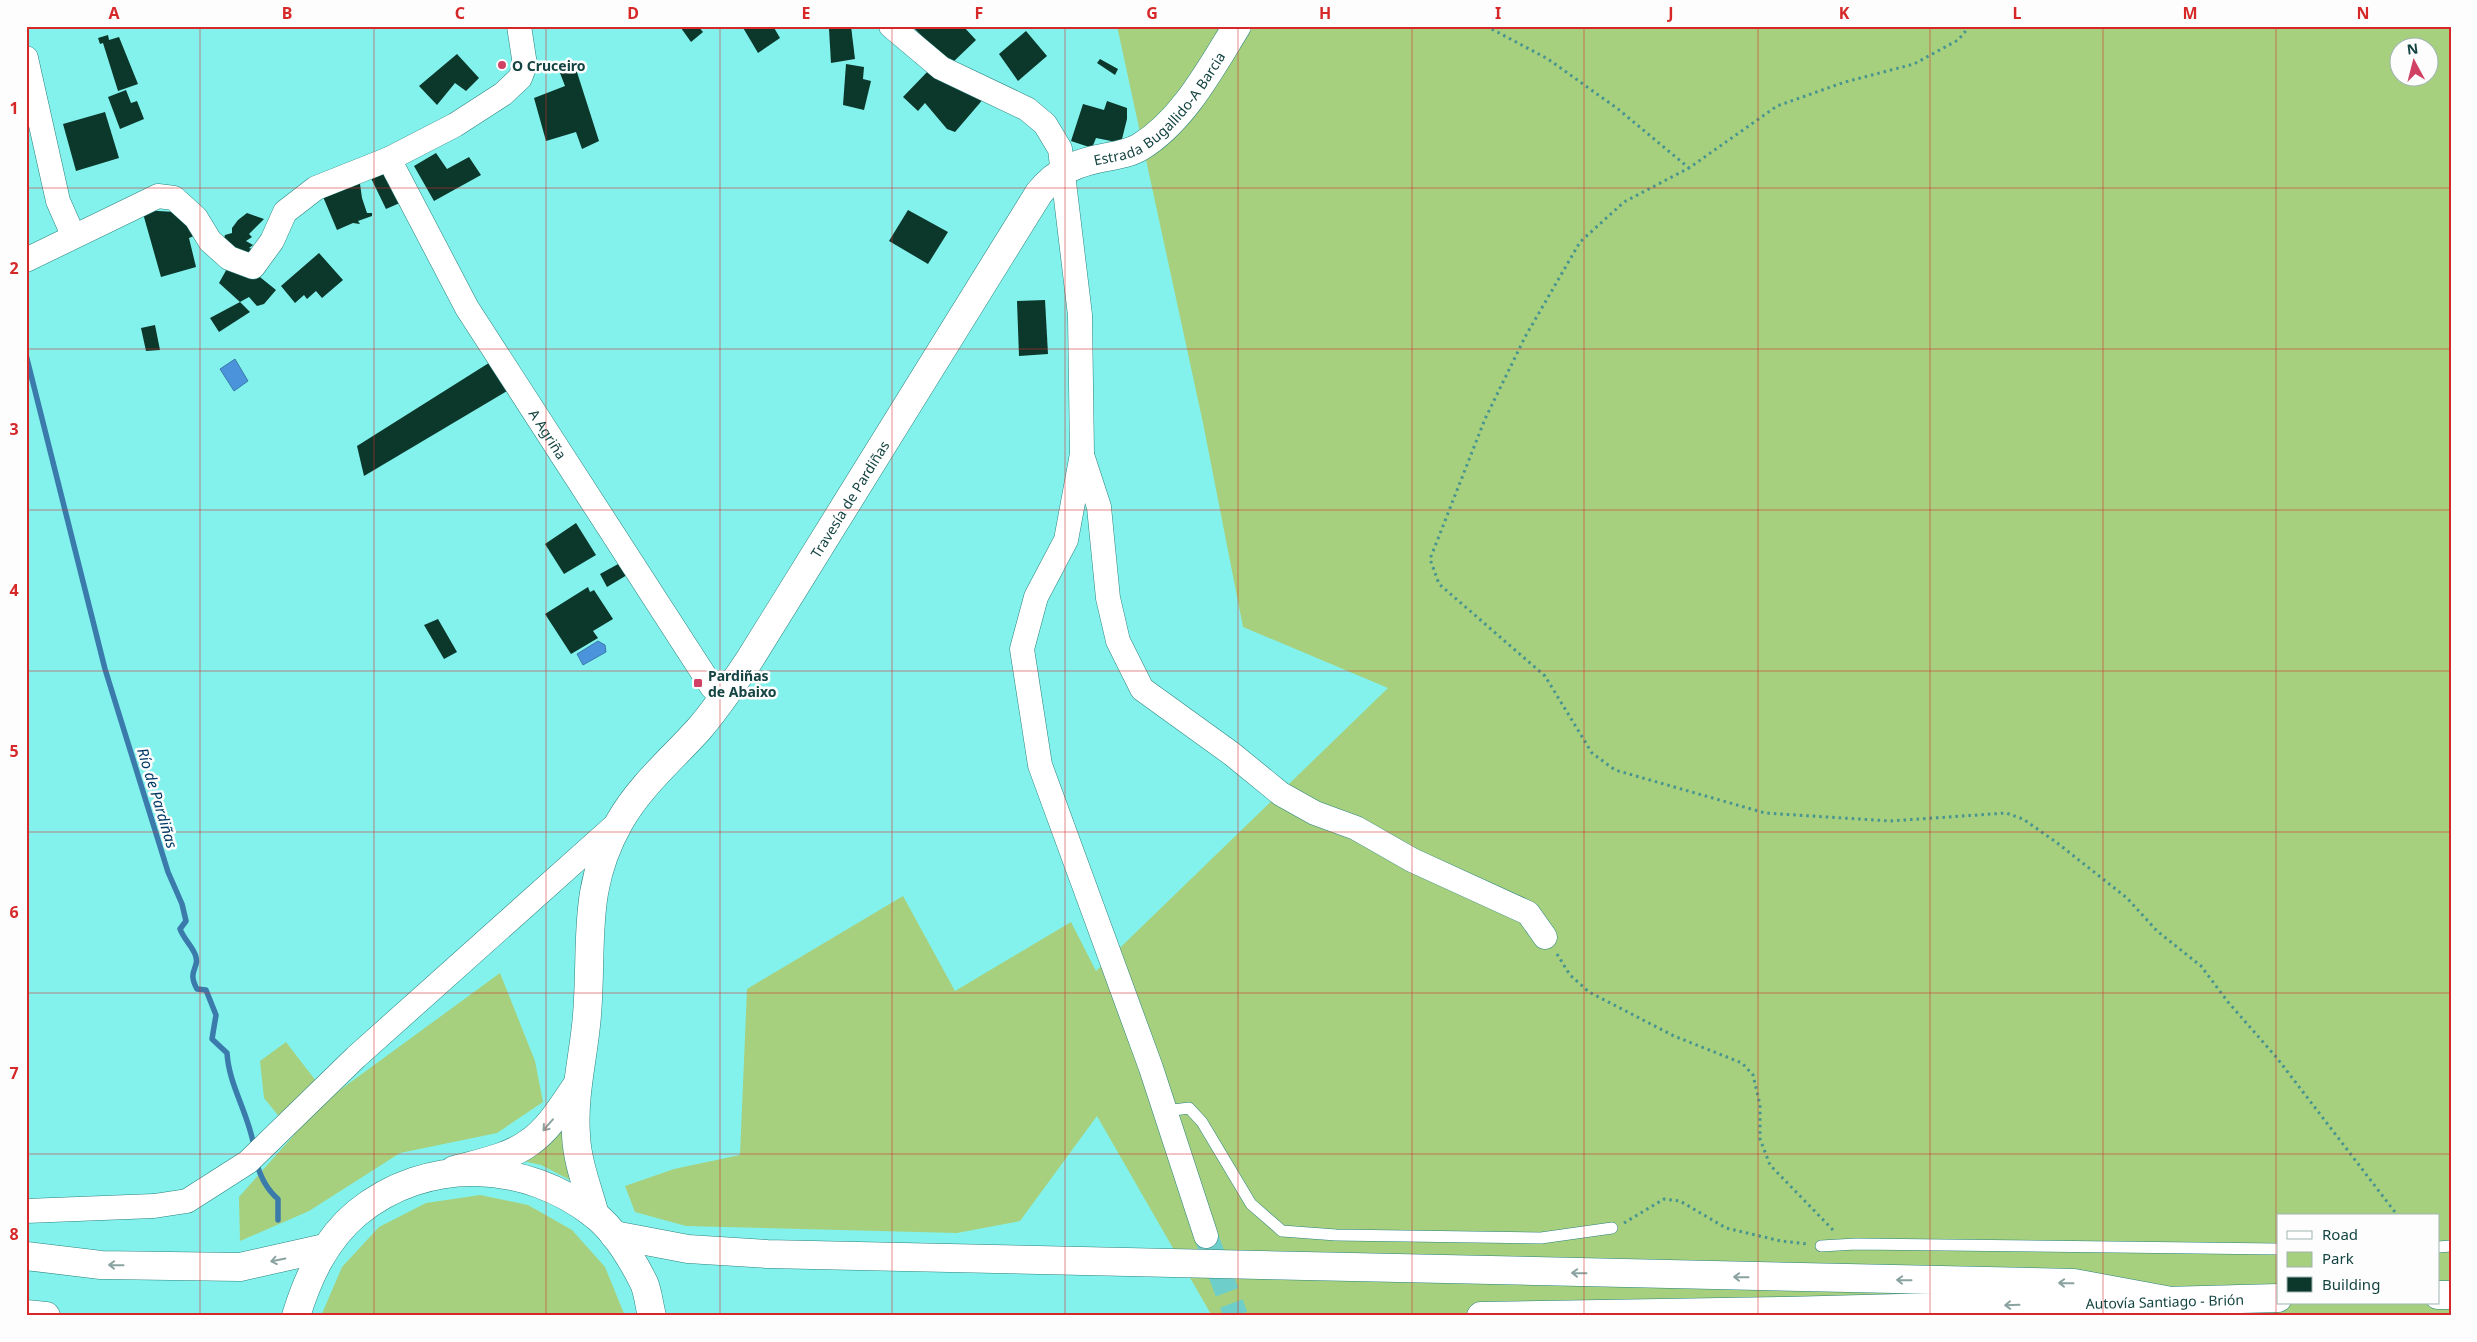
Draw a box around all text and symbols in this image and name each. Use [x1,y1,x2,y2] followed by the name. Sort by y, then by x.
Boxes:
[108,2,120,24] text: A
[282,2,292,24] text: B
[455,2,465,24] text: C
[627,2,639,24] text: D
[802,2,811,24] text: E
[975,2,983,24] text: F
[1146,2,1158,24] text: G
[1319,2,1331,24] text: H
[1495,2,1501,24] text: I
[1666,2,1674,24] text: J
[1839,2,1850,24] text: K
[2013,2,2022,24] text: L
[2182,2,2198,24] text: M
[2356,2,2370,24] text: N
[2390,38,2440,88] north arrow
[2406,38,2419,59] text: N
[1092,48,1229,169] street label: Estrada Bugallido-A Barcia
[512,56,586,75] place label: O Cruceiro
[496,59,508,71] marker: O Cruceiro
[9,97,19,119] text: 1
[9,257,19,279] text: 2
[525,405,572,463] street label: A Agriña
[9,418,19,440] text: 3
[806,436,893,561] street label: Travesía de Pardiñas
[9,579,19,601] text: 4
[708,666,777,701] place label: Pardiñas de Abaixo
[692,677,704,689] marker: Pardiñas de Abaixo
[9,740,19,762] text: 5
[133,745,183,851] water label: Río de Pardiñas
[9,901,19,923] text: 6
[9,1062,19,1084] text: 7
[542,1118,554,1131] one-way arrow
[2277,1214,2440,1304] legend
[9,1223,19,1245] text: 8
[2322,1224,2358,1244] text: Road
[2322,1248,2354,1268] text: Park
[270,1256,286,1265] one-way arrow
[108,1260,124,1270] one-way arrow
[1571,1268,1587,1278] one-way arrow
[1733,1272,1749,1281] one-way arrow
[2322,1274,2380,1294] text: Building
[1896,1276,1912,1285] one-way arrow
[2058,1278,2074,1288] one-way arrow
[2085,1289,2244,1313] street label: Autovía Santiago - Brión
[2004,1300,2020,1310] one-way arrow

